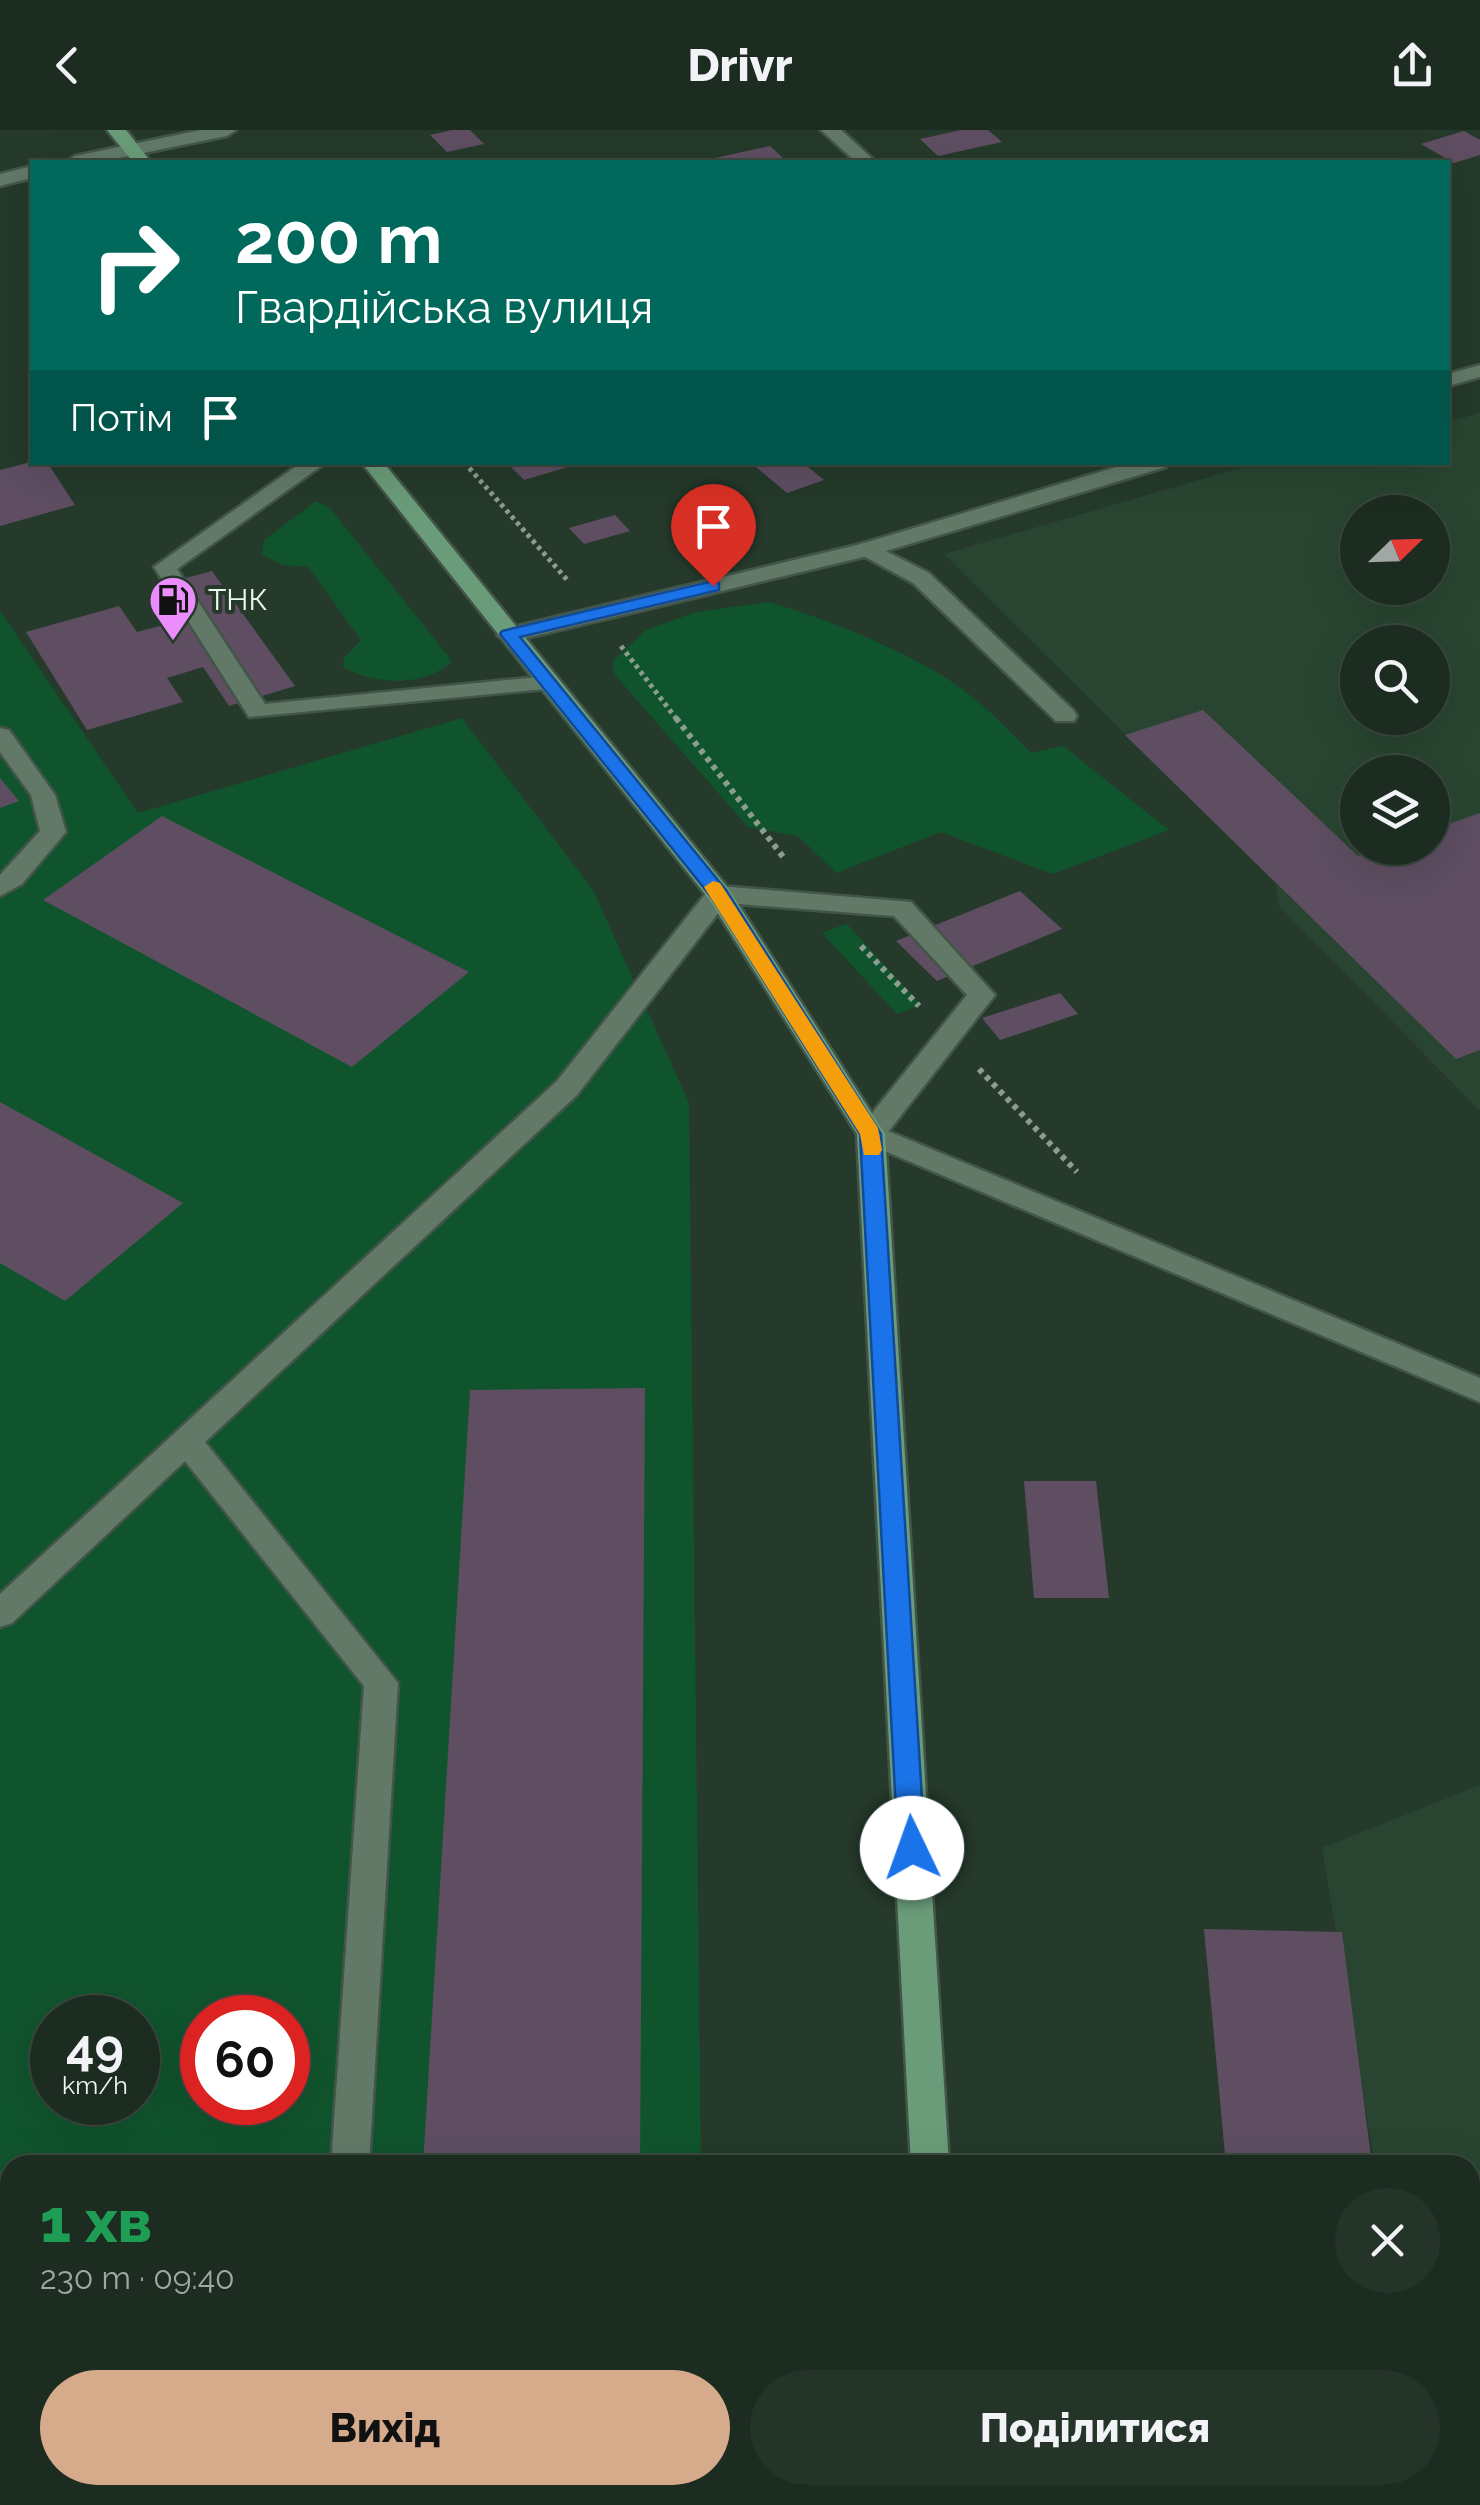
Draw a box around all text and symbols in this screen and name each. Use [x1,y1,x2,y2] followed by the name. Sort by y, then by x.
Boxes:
[40,38,95,93] icon: back
[1385,38,1440,93] icon: share
[687,39,793,92] text: Drivr
[235,197,442,279] text: 200 m
[70,200,200,330] icon: right
[235,281,653,334] text: Гвардійська вулиця
[193,390,248,445] icon: arrive
[70,395,173,440] text: Потім
[671,484,756,587] pin
[1340,495,1450,605] north arrow
[1340,495,1450,865] map controls
[686,499,741,554] icon: arrive
[147,574,199,642] fuel station icon: ТНК
[208,582,267,617] place label: ТНК
[1340,625,1450,735] button: search
[1340,755,1450,865] button: layers
[860,1796,964,1900] position arrow
[180,1995,310,2125] speed limit sign: 60
[66,2018,124,2077] text: 49
[62,2070,128,2100] text: km/h
[40,2186,152,2256] text: 1 хв
[1335,2188,1440,2293] button: close
[40,2259,235,2296] text: 230 m · 09:40
[40,2370,730,2485] button: Вихід
[750,2370,1440,2485] button: Поділитися

